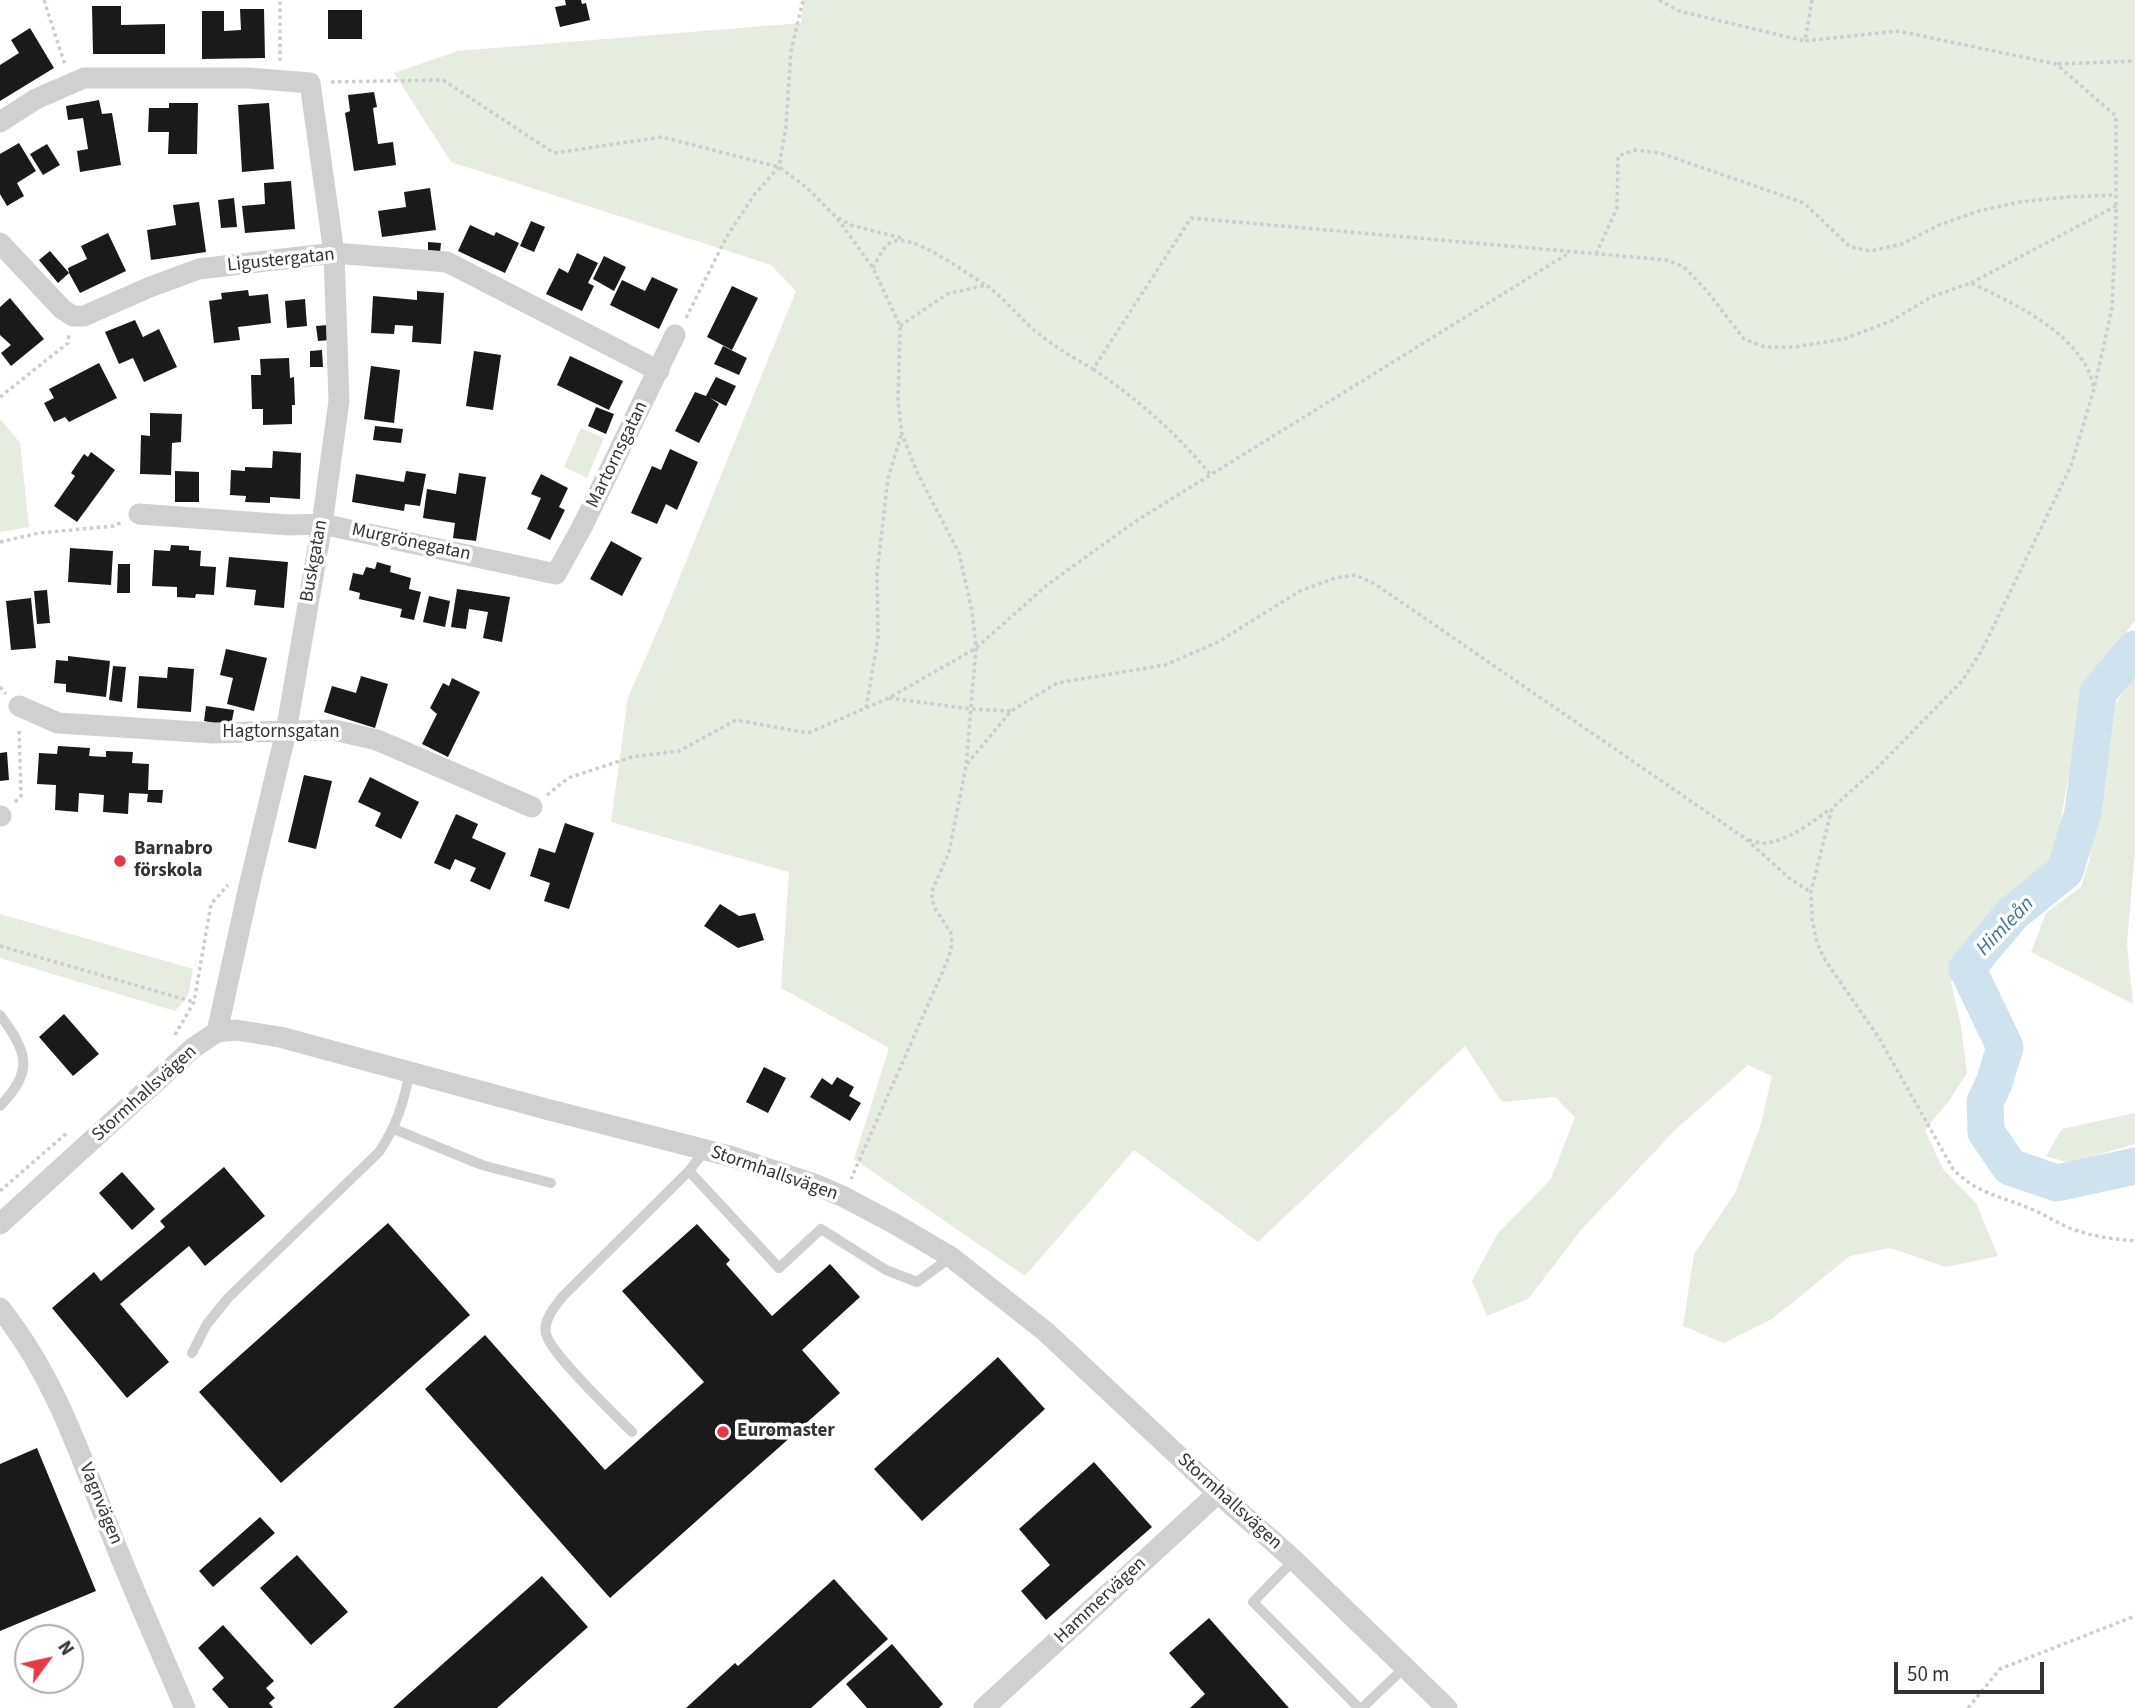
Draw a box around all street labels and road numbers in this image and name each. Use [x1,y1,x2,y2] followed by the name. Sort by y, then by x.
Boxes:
[226,244,336,278] street label: Ligustergatan
[582,398,654,512] street label: Martornsgatan
[297,518,333,604] street label: Buskgatan
[349,519,473,567] street label: Murgrönegatan
[222,722,340,744] street label: Hagtornsgatan
[88,1041,202,1147] street label: Stormhallsvägen
[707,1142,841,1206] street label: Stormhallsvägen
[1172,1449,1286,1555] street label: Stormhallsvägen
[73,1460,127,1548] street label: Vagnvägen
[1050,1553,1152,1649] street label: Hammervägen

